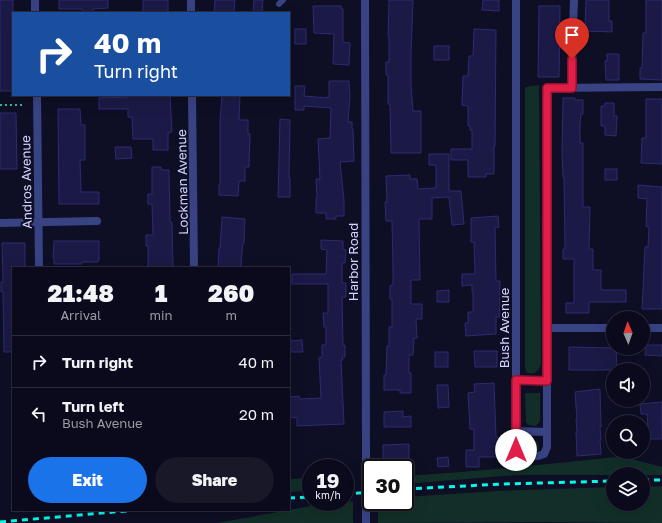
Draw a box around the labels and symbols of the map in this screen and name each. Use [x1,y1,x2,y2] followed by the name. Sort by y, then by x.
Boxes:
[555,18,589,59] pin
[173,129,191,235] street label: Lockman Avenue
[17,135,35,229] street label: Andros Avenue
[345,223,361,301] street label: Harbor Road
[496,288,512,368] street label: Bush Avenue
[606,311,650,355] north arrow
[495,429,537,471] position arrow
[362,459,414,511] speed limit sign: 30

